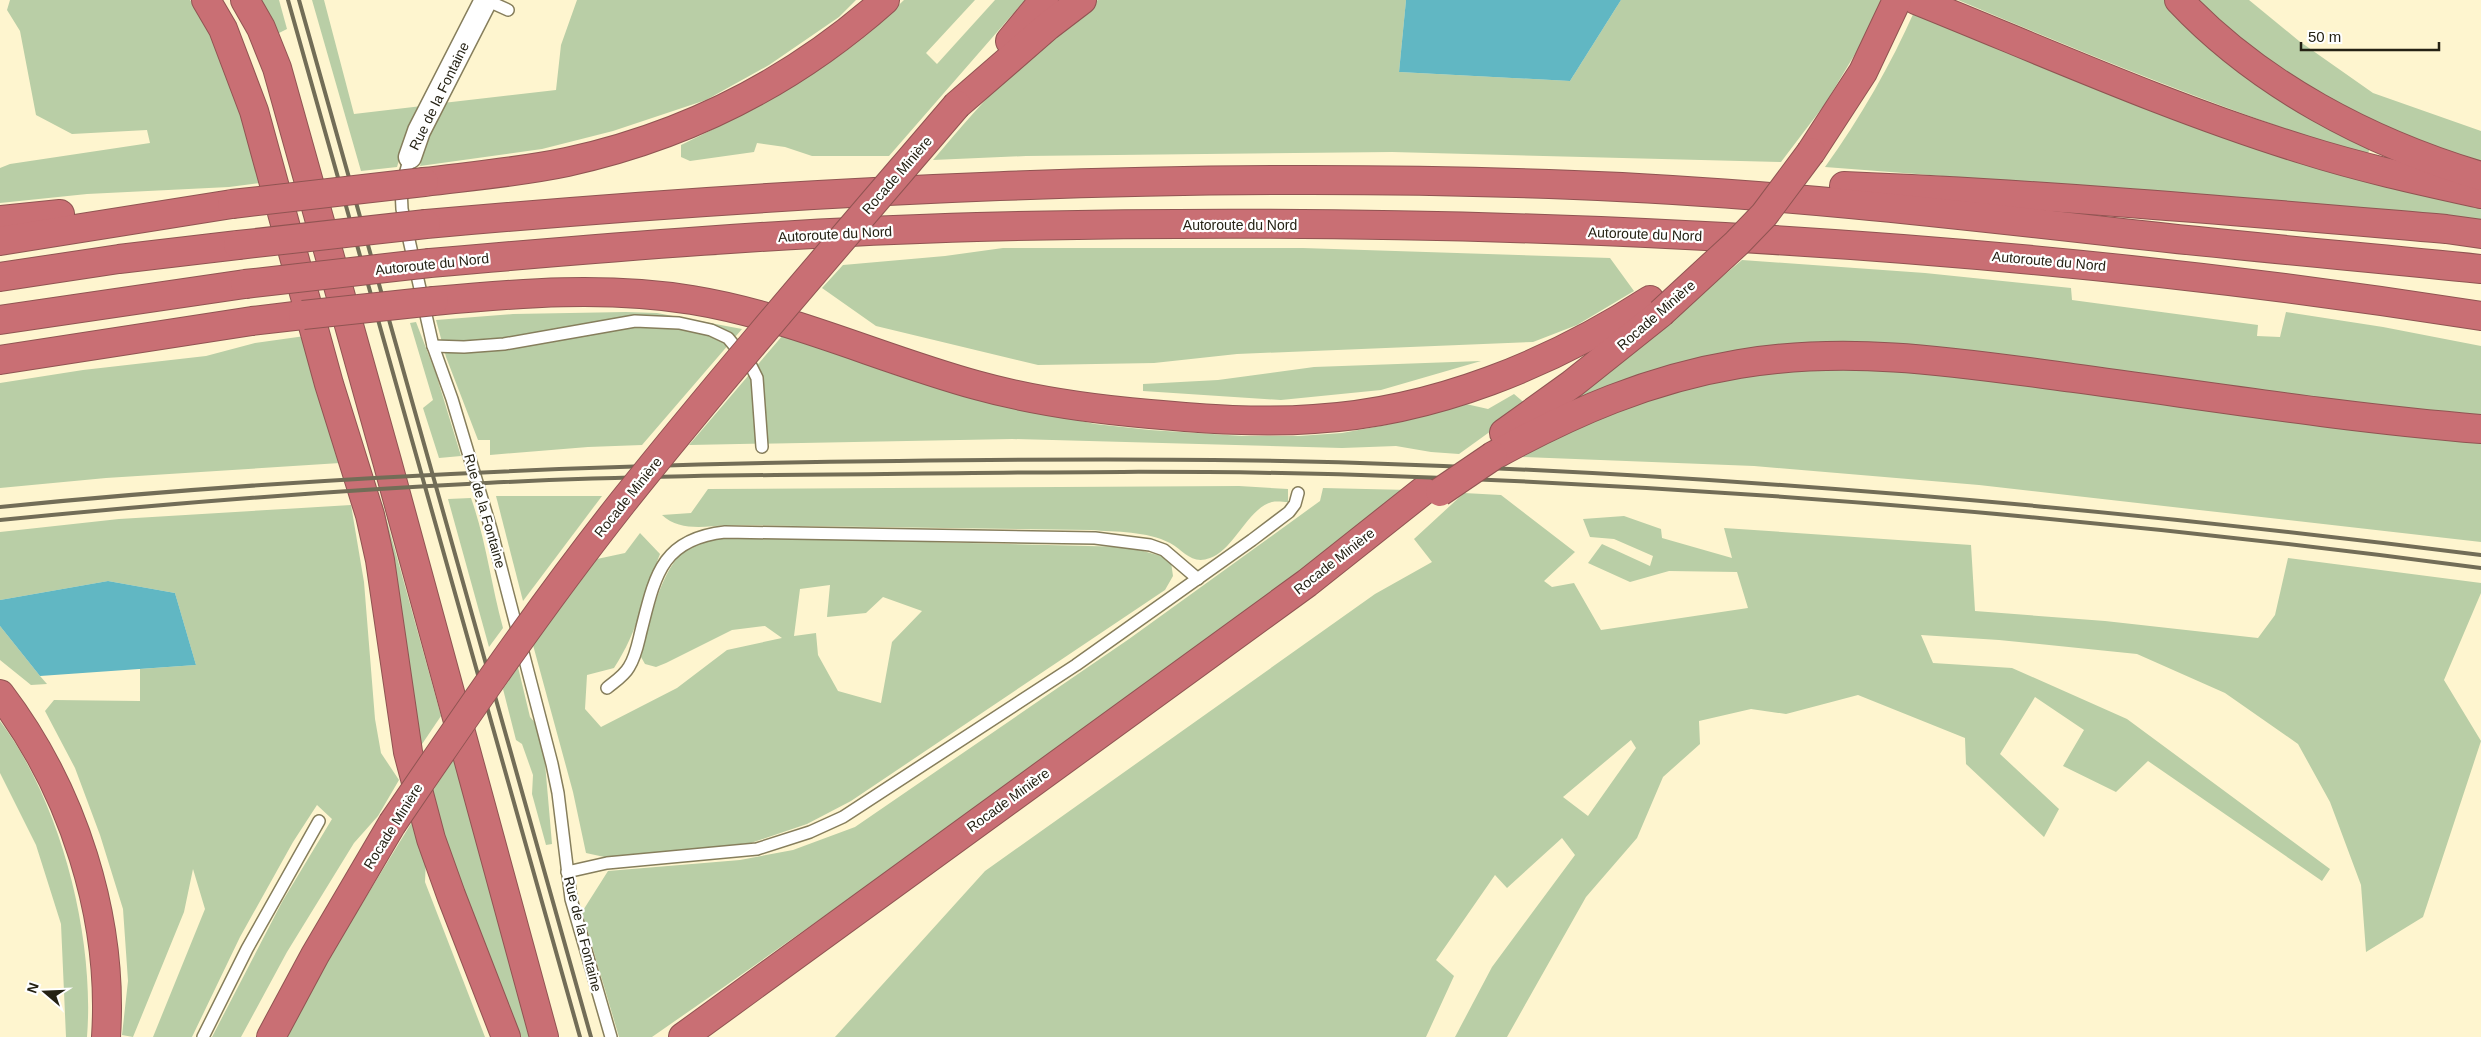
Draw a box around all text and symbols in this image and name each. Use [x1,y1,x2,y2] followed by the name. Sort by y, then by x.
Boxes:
[2301,20,2438,52] scale bar
[2308,28,2341,45] text: 50 m
[406,39,472,153] street label: Rue de la Fontaine
[859,133,935,217] street label: Rocade Minière
[1183,217,1297,233] street label: Autoroute du Nord
[777,223,893,245] street label: Autoroute du Nord
[1588,224,1702,244] street label: Autoroute du Nord
[1991,248,2107,274] street label: Autoroute du Nord
[374,250,490,278] street label: Autoroute du Nord
[1614,277,1698,353] street label: Rocade Minière
[461,452,509,570] street label: Rue de la Fontaine
[591,454,665,540] street label: Rocade Minière
[1290,524,1378,597] street label: Rocade Minière
[964,765,1053,835] street label: Rocade Minière
[360,780,426,872] street label: Rocade Minière
[561,875,605,994] street label: Rue de la Fontaine
[20,967,70,1017] north arrow
[23,980,42,995] text: N

